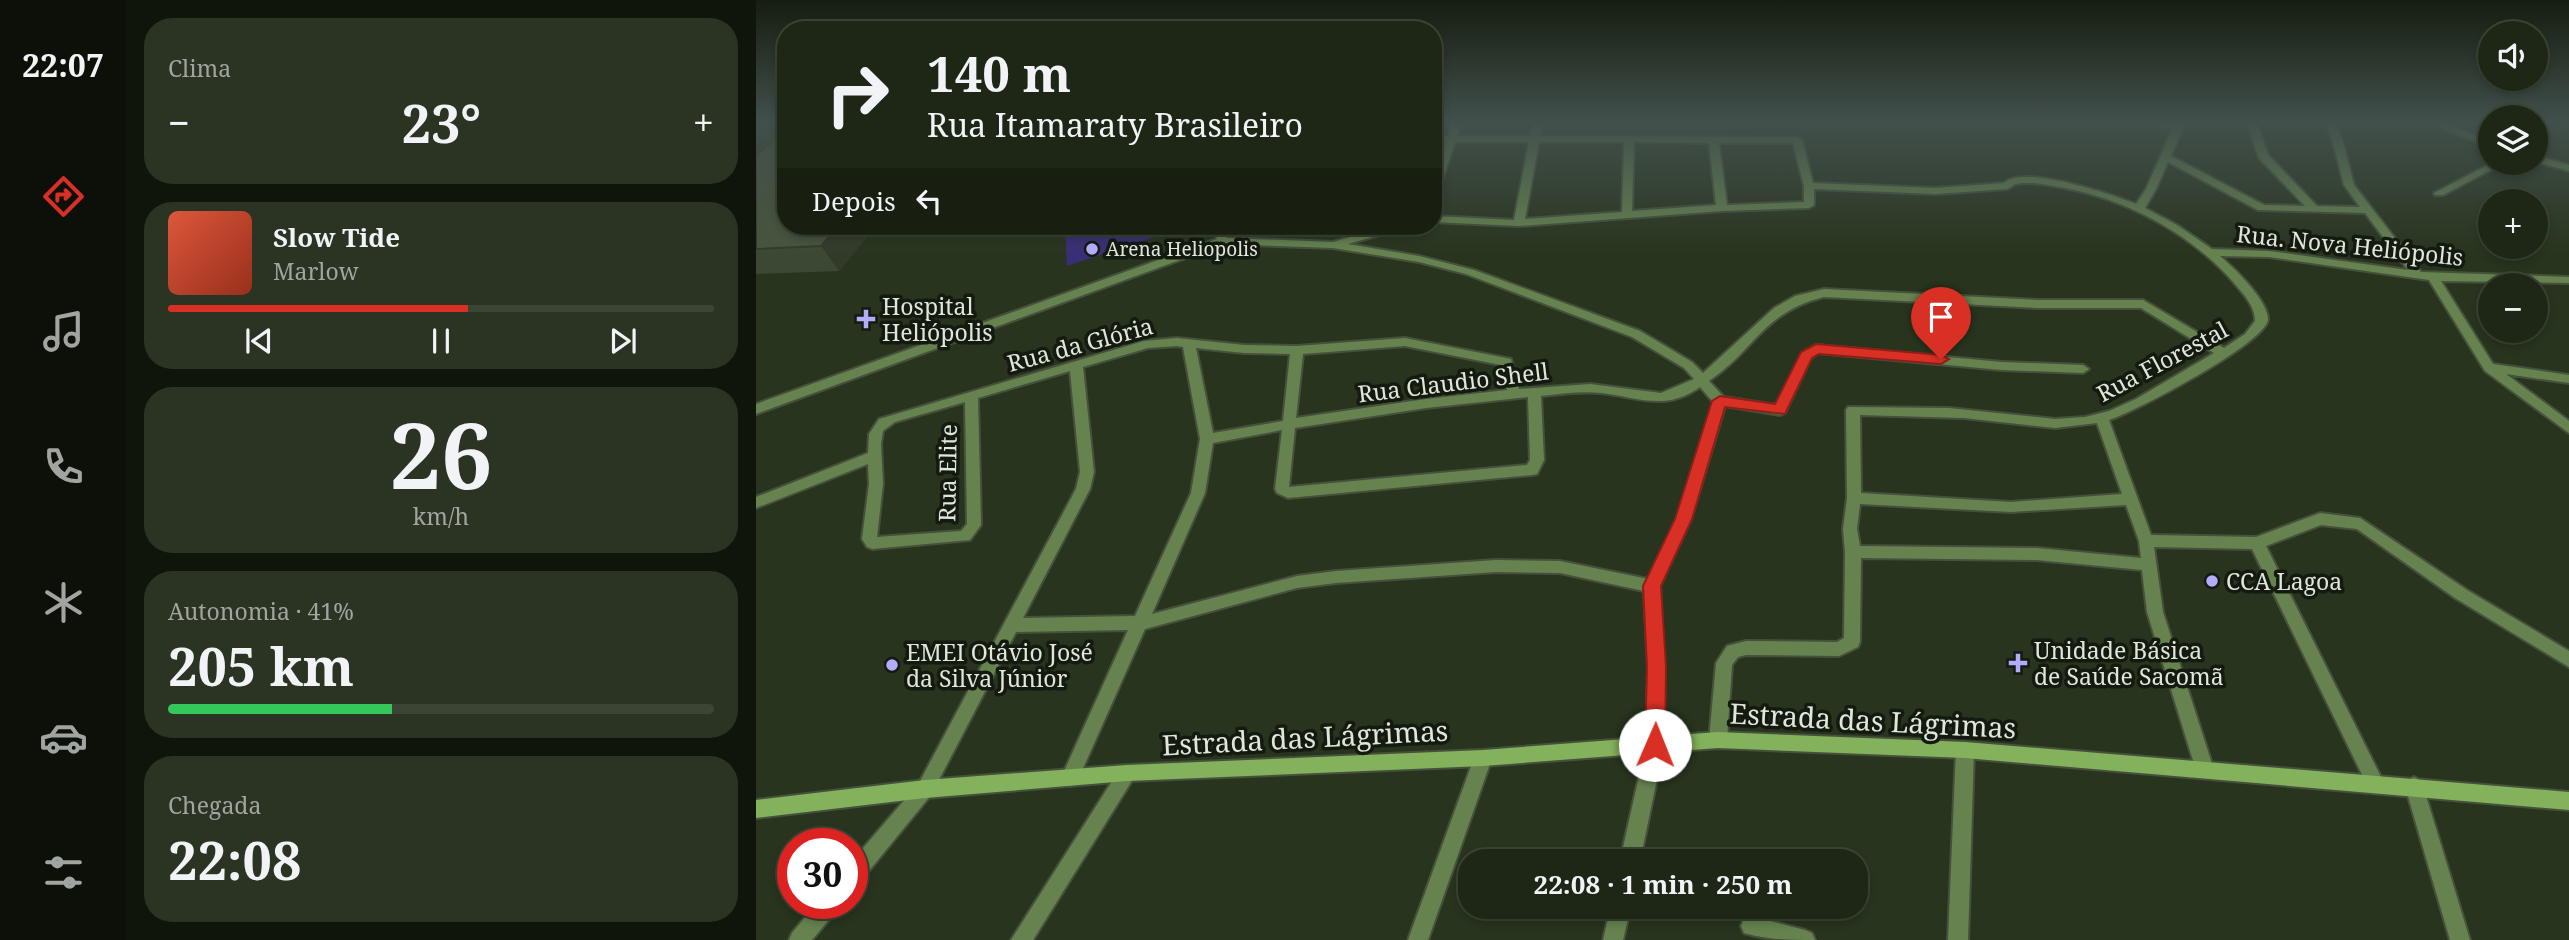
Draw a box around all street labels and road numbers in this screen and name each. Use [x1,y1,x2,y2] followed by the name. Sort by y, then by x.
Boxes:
[2235,217,2465,273] street label: Rua. Nova Heliópolis
[1004,309,1156,379] street label: Rua da Glória
[2091,313,2233,409] street label: Rua Florestal
[1356,354,1550,410] street label: Rua Claudio Shell
[930,424,964,522] street label: Rua Elite
[1729,694,2017,746] street label: Estrada das Lágrimas
[1161,711,1449,763] street label: Estrada das Lágrimas

